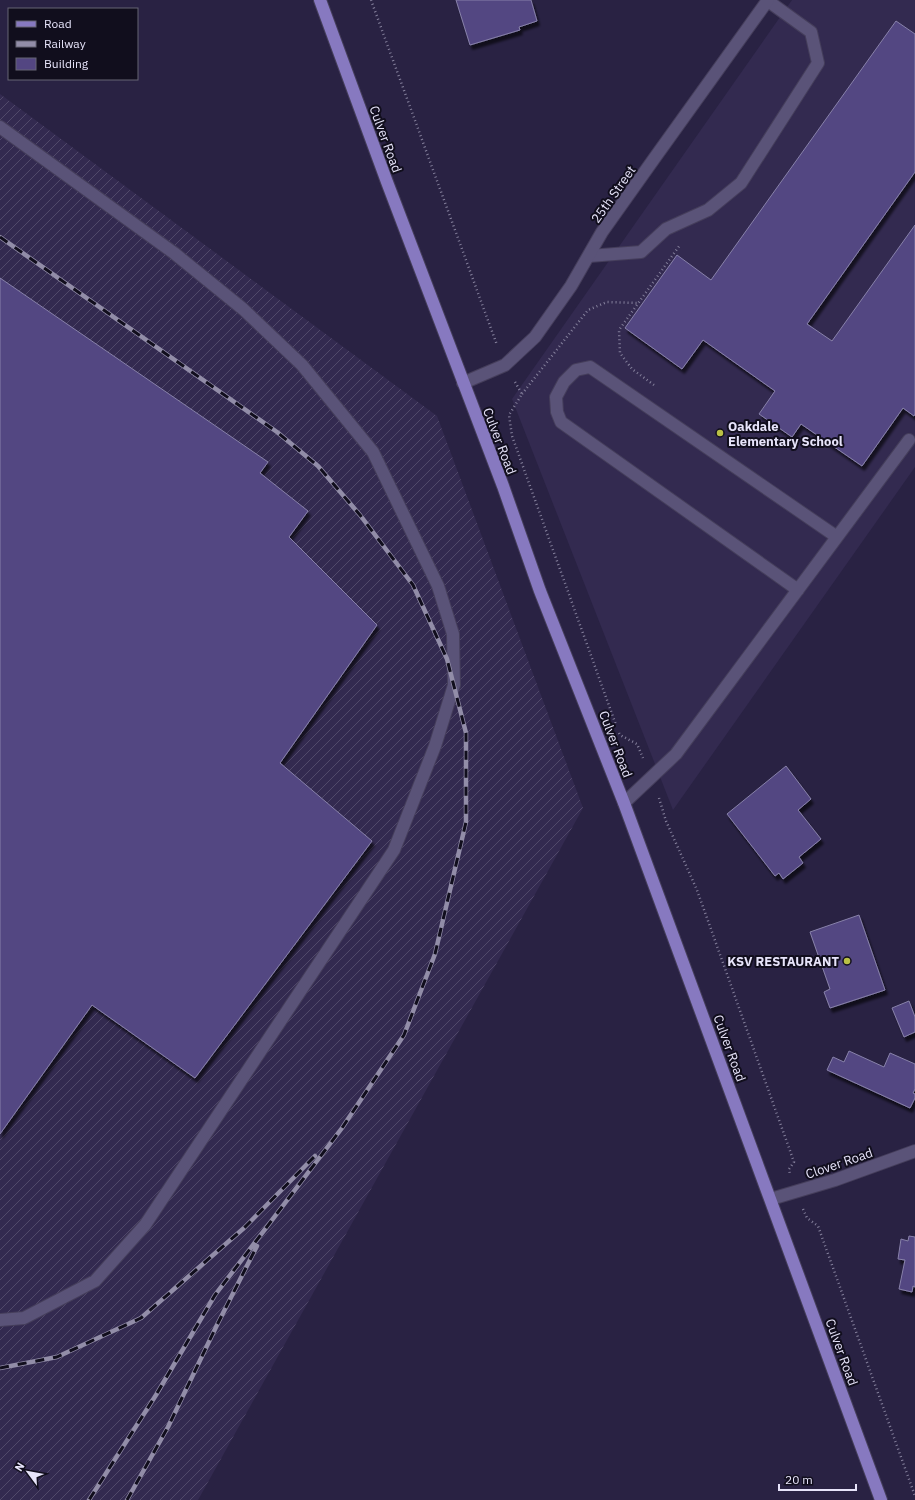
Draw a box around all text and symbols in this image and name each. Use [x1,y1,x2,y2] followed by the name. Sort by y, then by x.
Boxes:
[8,8,138,80] legend
[44,16,72,31] text: Road
[44,36,86,51] text: Railway
[44,56,89,71] text: Building
[366,103,405,175] street label: Culver Road
[587,162,639,226] street label: 25th Street
[479,405,520,477] street label: Culver Road
[728,418,843,450] place label: Oakdale Elementary School
[715,428,725,438] marker: Oakdale Elementary School
[595,708,636,780] street label: Culver Road
[727,953,839,970] place label: KSV RESTAURANT
[842,956,852,966] marker: KSV RESTAURANT
[710,1012,749,1084] street label: Culver Road
[803,1144,875,1183] street label: Clover Road
[822,1316,861,1388] street label: Culver Road
[8,1452,48,1492] north arrow
[11,1460,28,1474] text: N
[779,1466,856,1492] scale bar
[785,1472,813,1487] text: 20 m

